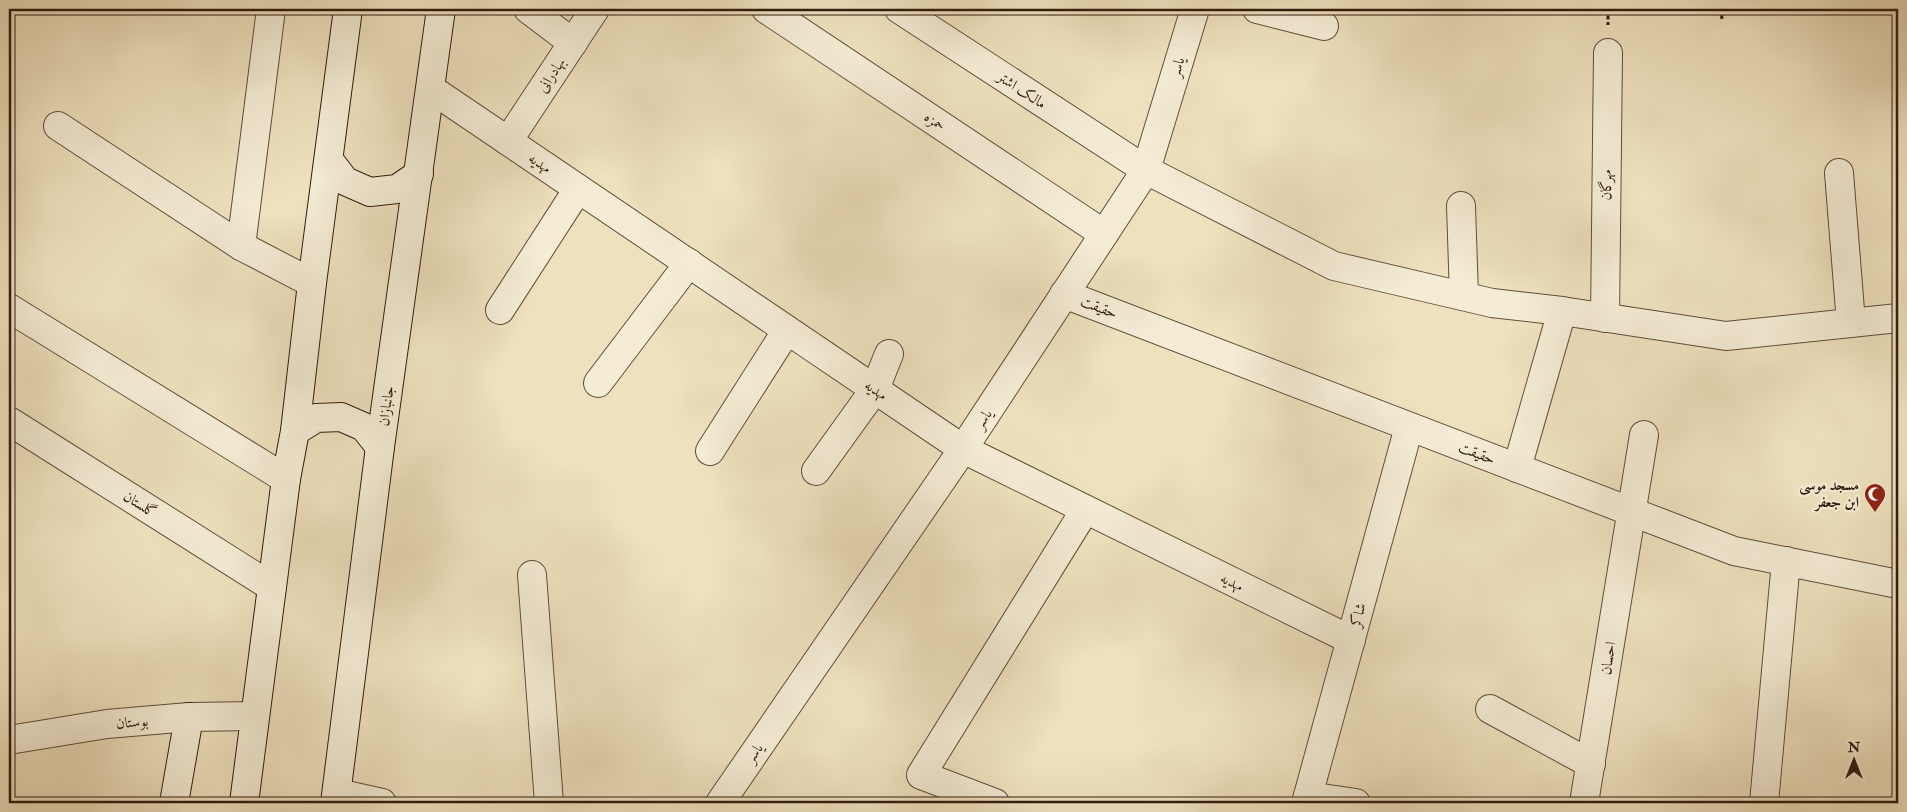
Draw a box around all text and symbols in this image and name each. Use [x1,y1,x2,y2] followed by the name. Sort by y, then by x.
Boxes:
[533,54,570,97] street label: بهادرانی
[1165,54,1190,81] street label: یاسر
[992,66,1050,113] street label: مالک اشتر
[920,107,949,135] street label: حمزه
[525,149,555,178] street label: مهدیه
[1597,169,1616,201] street label: مهرگان
[1078,292,1120,323] street label: حقیقت
[861,376,891,405] street label: مهدیه
[374,385,399,427] street label: جانبازان
[969,405,997,434] street label: یاسر
[1456,438,1498,469] street label: حقیقت
[1799,476,1859,512] place label: مسجد موسی ابن جعفر
[1863,482,1887,513] mosque icon: مسجد موسی ابن جعفر
[119,487,160,522] street label: گلستان
[1217,569,1247,596] street label: مهدیه
[1346,601,1371,631] street label: شاکر
[1596,640,1621,676] street label: احسان
[115,712,149,733] street label: بوستان
[1830,734,1880,784] north arrow
[740,739,768,768] street label: یاسر
[1847,739,1861,756] text: N

